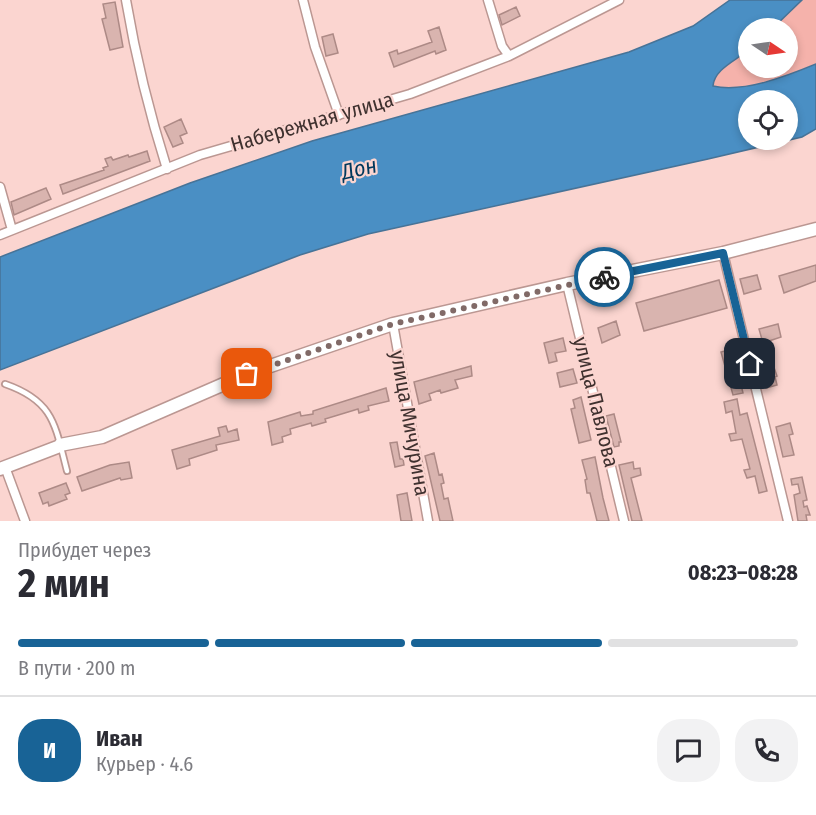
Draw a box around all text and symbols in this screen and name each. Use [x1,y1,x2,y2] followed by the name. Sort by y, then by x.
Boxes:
[738,18,798,78] north arrow
[738,18,798,150] map controls
[227,86,397,158] street label: Набережная улица
[738,90,798,150] button: locate
[337,151,379,186] water label: Дон
[574,247,634,307] courier
[588,261,621,294] icon: bike
[567,334,625,470] street label: улица Павлова
[724,338,775,389] pin
[733,347,766,380] icon: home
[221,348,272,399] pin
[384,348,436,498] street label: улица Мичурина
[230,357,263,390] icon: bag
[18,538,151,562] text: Прибудет через
[688,559,798,586] text: 08:23–08:28
[18,561,110,607] text: 2 мин
[18,656,135,680] text: В пути · 200 m
[657,719,720,782] button: chat
[735,719,798,782] button: phone
[96,725,143,752] text: Иван
[43,737,56,764] text: И
[96,752,193,776] text: Курьер · 4.6

